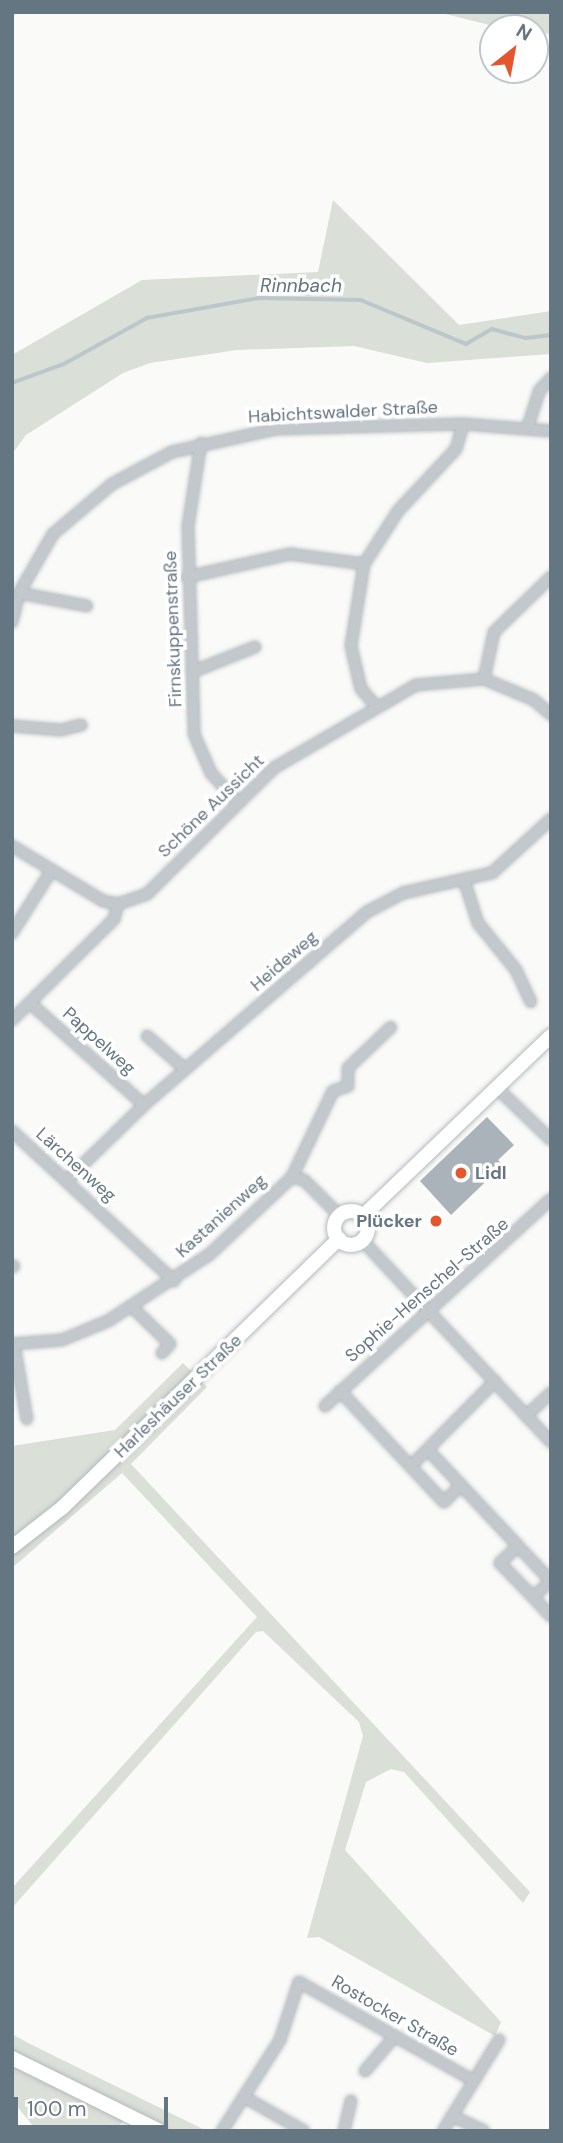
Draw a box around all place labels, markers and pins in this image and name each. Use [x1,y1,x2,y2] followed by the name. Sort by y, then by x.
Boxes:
[475,1162,507,1184] place label: Lidl
[453,1165,469,1181] marker: Lidl
[356,1210,422,1232] place label: Plücker
[428,1213,444,1229] marker: Plücker

